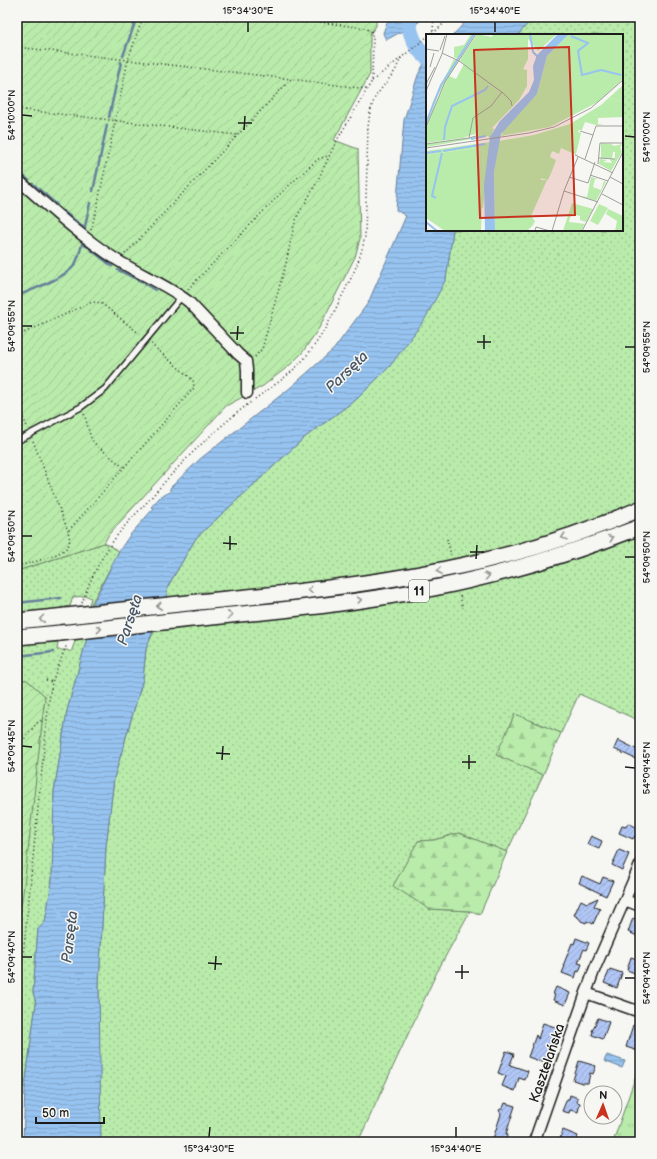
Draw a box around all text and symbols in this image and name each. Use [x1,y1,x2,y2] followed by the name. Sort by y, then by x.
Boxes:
[223,5,274,17] text: 15°34'30"E
[470,5,521,17] text: 15°34'40"E
[426,34,623,231] inset map
[6,89,18,141] text: 54°10'00"N
[641,111,653,163] text: 54°10'00"N
[6,300,18,352] text: 54°09'55"N
[641,321,653,373] text: 54°09'55"N
[322,347,372,397] water label: Parsęta
[6,510,18,562] text: 54°09'50"N
[641,531,653,583] text: 54°09'50"N
[561,532,568,541] one-way arrow
[607,534,614,542] one-way arrow
[435,566,442,574] one-way arrow
[484,573,490,581] one-way arrow
[409,580,429,602] road number: 11
[307,585,313,594] one-way arrow
[113,592,147,648] water label: Parsęta
[356,596,362,605] one-way arrow
[156,601,162,610] one-way arrow
[227,611,233,620] one-way arrow
[39,614,45,623] one-way arrow
[96,625,102,634] one-way arrow
[6,719,18,773] text: 54°09'45"N
[641,741,653,795] text: 54°09'45"N
[57,910,83,964] water label: Parsęta
[6,930,18,984] text: 54°09'40"N
[641,951,653,1005] text: 54°09'40"N
[526,1021,569,1105] street label: Kasztelańska
[583,1085,623,1125] north arrow
[599,1089,608,1102] text: N
[36,1099,104,1125] scale bar
[42,1106,69,1121] text: 50 m
[184,1143,235,1155] text: 15°34'30"E
[431,1143,482,1155] text: 15°34'40"E

